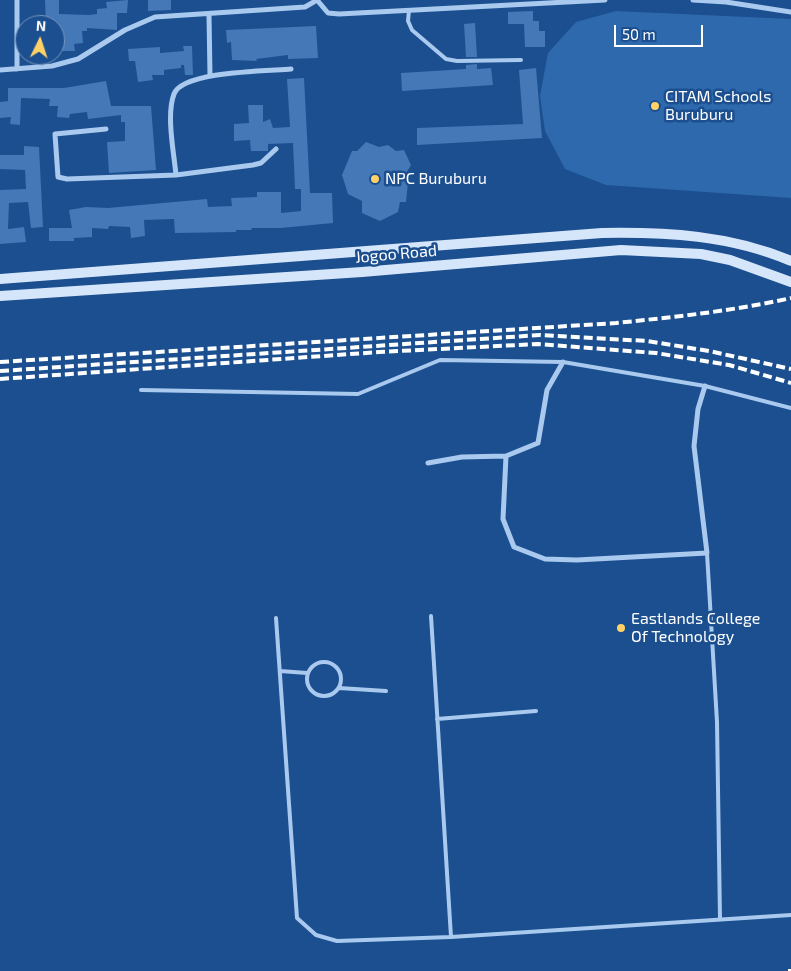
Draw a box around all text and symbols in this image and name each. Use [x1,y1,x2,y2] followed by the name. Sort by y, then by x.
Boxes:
[15,15,65,65] north arrow
[616,15,705,47] scale bar
[35,17,47,34] text: N
[622,25,656,43] text: 50 m
[665,87,771,125] place label: CITAM Schools Buruburu
[649,100,661,112] marker: CITAM Schools Buruburu
[385,169,487,189] place label: NPC Buruburu
[369,173,381,185] marker: NPC Buruburu
[354,241,438,267] street label: Jogoo Road
[631,609,760,647] place label: Eastlands College Of Technology
[615,622,627,634] marker: Eastlands College Of Technology

